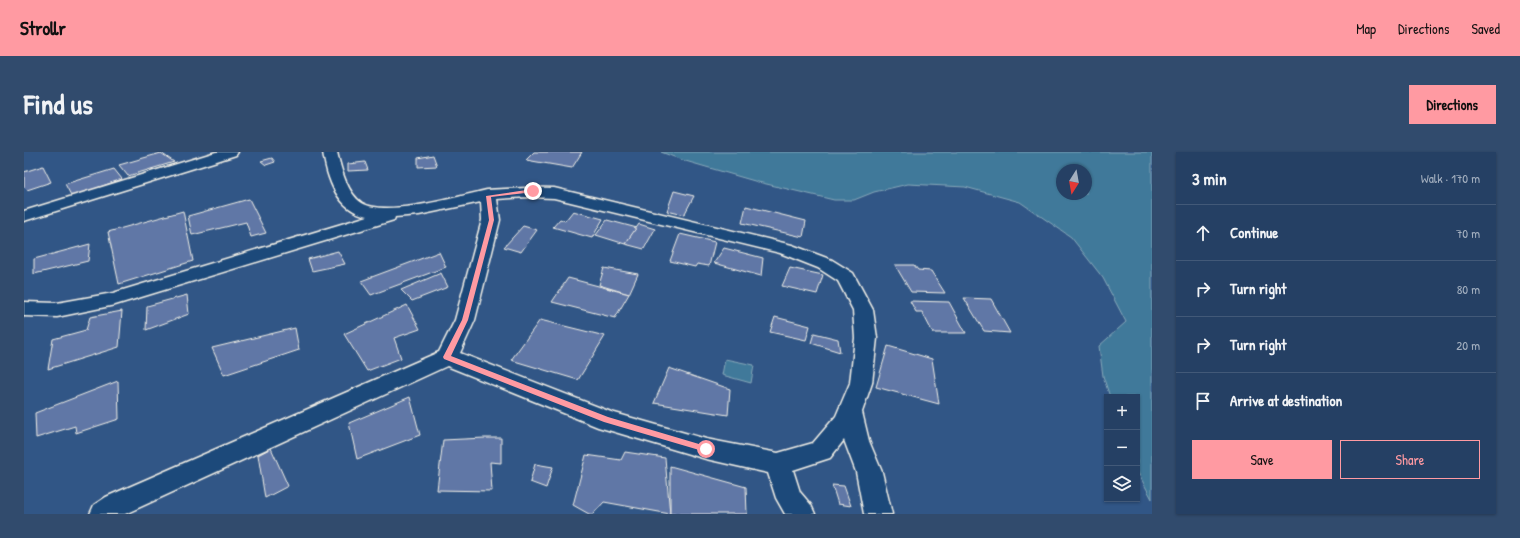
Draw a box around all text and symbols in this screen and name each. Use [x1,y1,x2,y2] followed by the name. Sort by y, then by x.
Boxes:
[20,15,66,41] text: Strollr
[1356,19,1376,38] text: Map
[1398,19,1449,38] text: Directions
[1471,19,1500,38] text: Saved
[24,85,93,123] text: Find us
[1409,85,1496,124] button: Directions
[1056,164,1092,200] north arrow
[1192,167,1227,190] text: 3 min
[1421,169,1480,187] text: Walk · 170 m
[524,182,542,200] route end
[1192,222,1214,244] icon: ahead
[1230,222,1278,243] text: Continue
[1456,224,1480,242] text: 70 m
[1192,278,1214,300] icon: right
[1230,278,1286,299] text: Turn right
[1457,280,1480,298] text: 80 m
[1192,334,1214,356] icon: right
[1230,334,1286,355] text: Turn right
[1456,336,1480,354] text: 20 m
[1192,390,1214,412] icon: arrive
[1230,390,1342,411] text: Arrive at destination
[1104,394,1140,502] map controls
[1104,394,1140,430] button: +
[1104,430,1140,466] button: −
[697,440,715,458] route start
[1192,440,1332,479] button: Save
[1340,440,1480,479] button: Share
[1104,466,1140,502] button: layers

